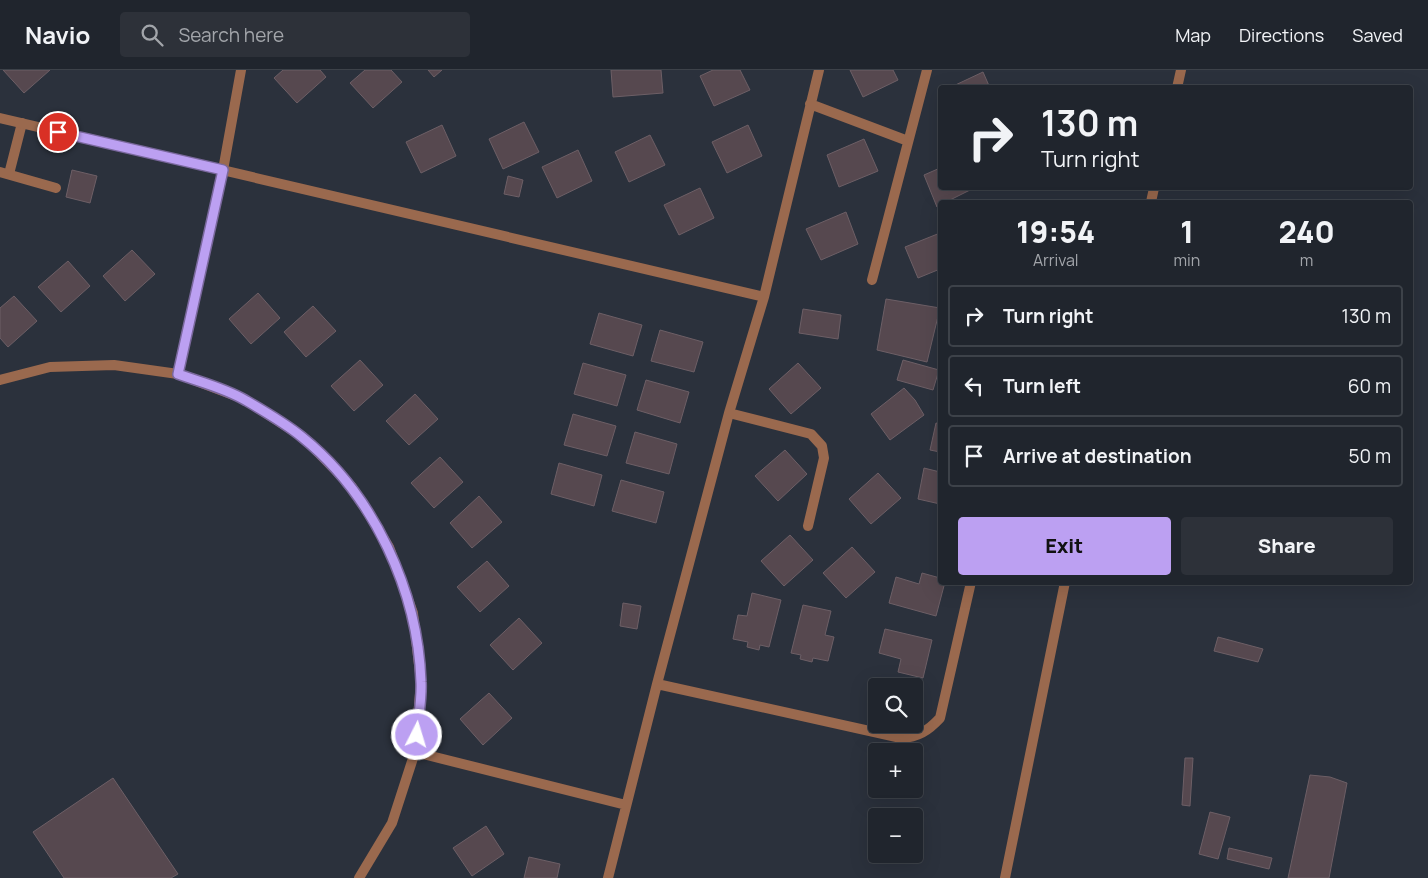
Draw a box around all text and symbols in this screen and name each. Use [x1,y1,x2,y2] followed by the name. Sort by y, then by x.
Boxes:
[120,12,470,57] search box
[25,18,90,51] text: Navio
[138,21,166,49] icon: search
[178,22,284,48] text: Search here
[1175,23,1211,47] text: Map
[1239,23,1324,47] text: Directions
[1352,23,1403,47] text: Saved
[1041,99,1138,147] text: 130 m
[958,105,1023,170] icon: right
[37,111,79,153] pin
[44,118,72,146] icon: arrive
[1041,144,1139,174] text: Turn right
[1016,211,1095,252] text: 19:54
[1180,211,1194,252] text: 1
[1279,211,1335,252] text: 240
[1033,249,1079,271] text: Arrival
[1174,249,1200,271] text: min
[1300,249,1313,271] text: m
[960,302,988,330] icon: right
[1003,303,1093,329] text: Turn right
[1342,303,1391,329] text: 130 m
[960,372,988,400] icon: left
[1003,373,1081,399] text: Turn left
[1348,373,1391,399] text: 60 m
[960,442,988,470] icon: arrive
[1003,443,1192,469] text: Arrive at destination
[1349,443,1391,469] text: 50 m
[958,517,1171,575] button: Exit
[1181,517,1393,575] button: Share
[868,678,923,863] map controls
[868,678,923,733] button: search
[390,708,442,760] position arrow
[868,743,923,798] button: +
[868,808,923,863] button: −

